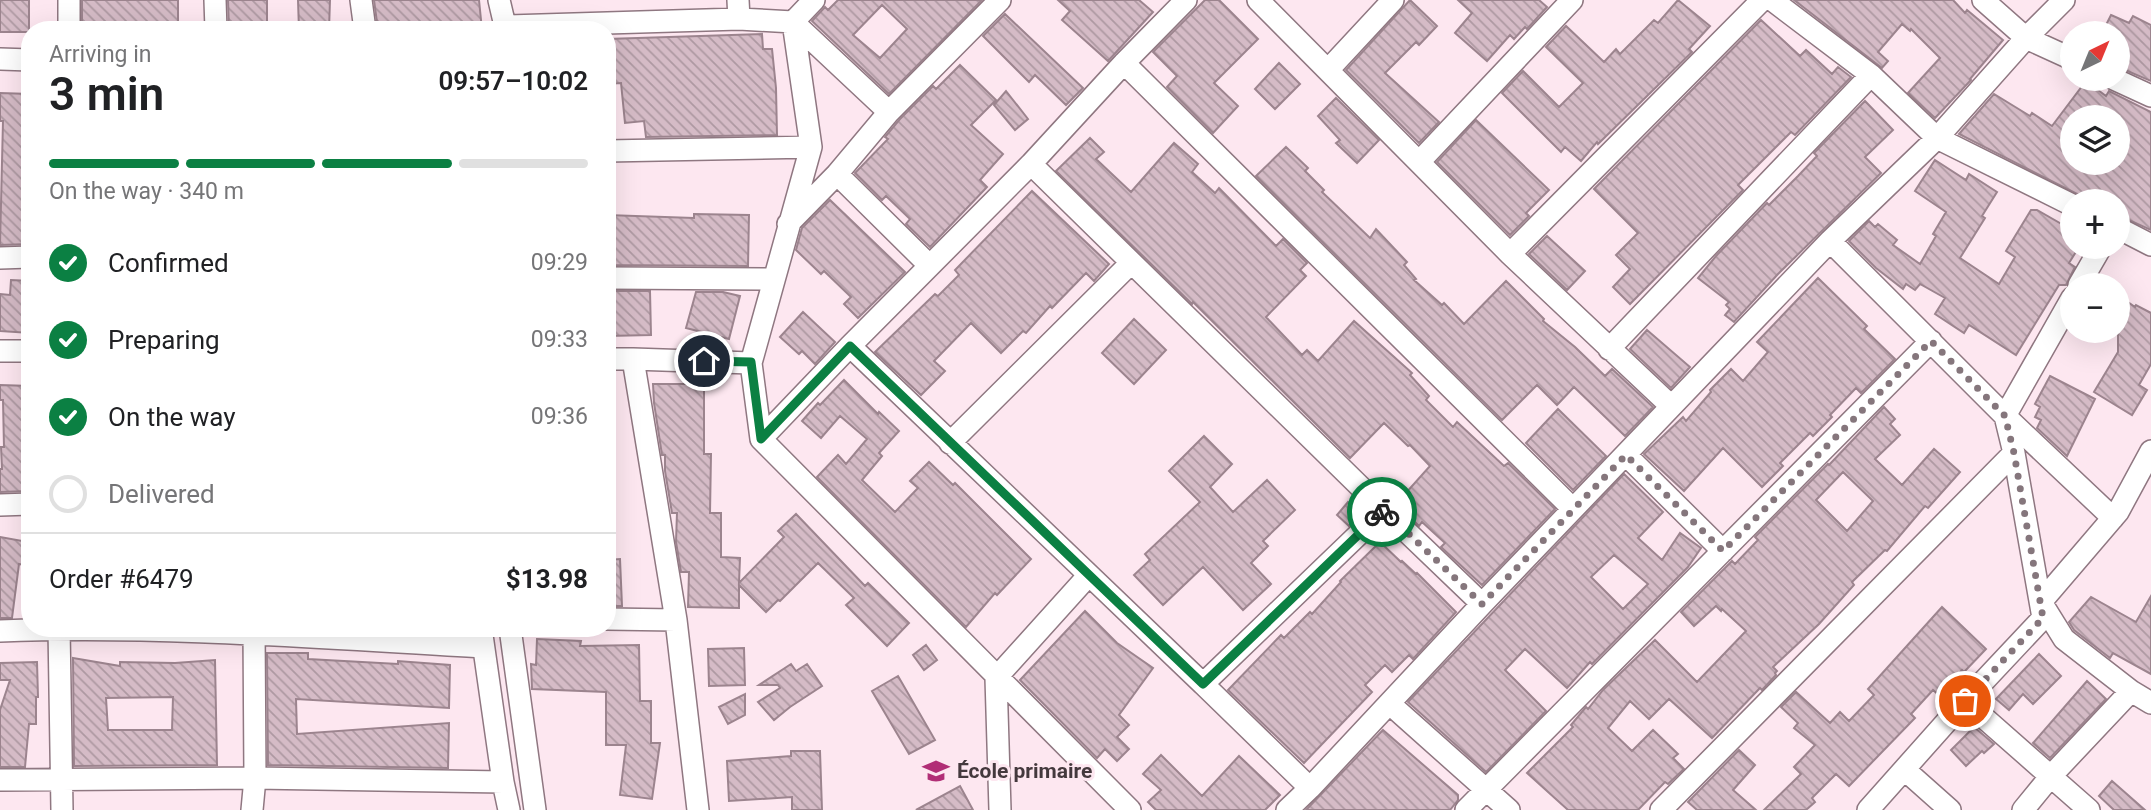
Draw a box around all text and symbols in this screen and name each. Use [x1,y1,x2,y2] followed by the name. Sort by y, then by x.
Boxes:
[2060,21,2130,91] north arrow
[2060,21,2130,343] map controls
[49,41,152,68] text: Arriving in
[438,66,588,96] text: 09:57–10:02
[49,67,164,121] text: 3 min
[2060,105,2130,175] button: layers
[49,178,244,205] text: On the way · 340 m
[2060,189,2130,259] button: +
[49,244,87,282] icon: check
[108,248,229,278] text: Confirmed
[531,249,588,276] text: 09:29
[2060,273,2130,343] button: −
[49,321,87,359] icon: check
[108,325,220,355] text: Preparing
[531,326,588,353] text: 09:33
[674,331,734,391] pin
[685,342,723,380] icon: home
[49,398,87,436] icon: check
[108,402,236,432] text: On the way
[531,403,588,430] text: 09:36
[1347,477,1417,547] courier
[108,479,215,509] text: Delivered
[1363,493,1401,531] icon: bike
[49,564,194,594] text: Order #6479
[506,564,588,594] text: $13.98
[1935,671,1995,731] pin
[1946,682,1984,720] icon: bag
[921,756,951,786] school or university icon: École primaire
[957,759,1092,783] place label: École primaire

